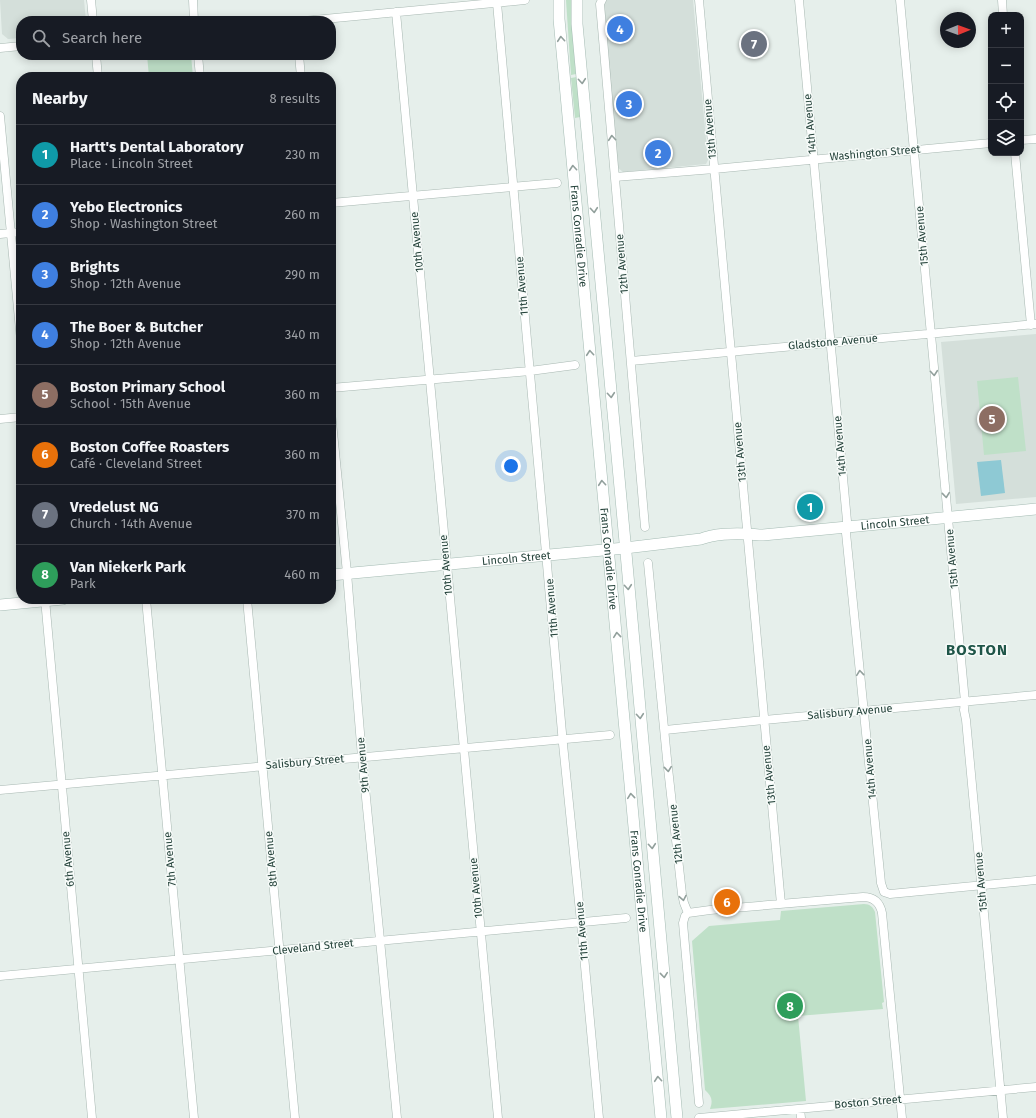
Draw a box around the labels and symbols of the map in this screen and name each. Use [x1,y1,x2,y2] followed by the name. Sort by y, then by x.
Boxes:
[940,12,976,48] north arrow
[607,14,633,44] pin: 4
[741,29,767,59] pin: 7
[557,36,566,42] one-way arrow
[578,78,587,84] one-way arrow
[616,89,642,119] pin: 3
[801,93,819,155] street label: 14th Avenue
[701,98,719,159] street label: 13th Avenue
[607,135,616,141] one-way arrow
[645,138,671,168] pin: 2
[829,143,921,163] street label: Washington Street
[569,165,578,171] one-way arrow
[568,184,590,288] street label: Frans Conradie Drive
[913,206,931,266] street label: 15th Avenue
[590,207,599,213] one-way arrow
[408,211,426,273] street label: 10th Avenue
[613,234,631,294] street label: 12th Avenue
[513,256,531,316] street label: 11th Avenue
[788,332,878,352] street label: Gladstone Avenue
[586,350,595,356] one-way arrow
[930,370,939,376] one-way arrow
[607,392,616,398] one-way arrow
[979,404,1005,434] pin: 5
[831,415,849,477] street label: 14th Avenue
[731,421,749,482] street label: 13th Avenue
[501,456,521,476] your location
[598,480,607,486] one-way arrow
[797,492,823,522] pin: 1
[941,492,950,498] one-way arrow
[598,507,620,610] street label: Frans Conradie Drive
[860,513,930,532] street label: Lincoln Street
[943,529,961,589] street label: 15th Avenue
[437,534,455,596] street label: 10th Avenue
[481,548,551,568] street label: Lincoln Street
[543,578,561,638] street label: 11th Avenue
[624,584,633,590] one-way arrow
[612,631,621,638] one-way arrow
[946,641,1008,659] district label: BOSTON
[856,670,865,676] one-way arrow
[807,702,893,722] street label: Salisbury Avenue
[636,713,645,719] one-way arrow
[354,737,372,793] street label: 9th Avenue
[861,738,879,800] street label: 14th Avenue
[759,744,779,806] street label: 13th Avenue
[265,752,345,772] street label: Salisbury Street
[664,766,673,772] one-way arrow
[627,793,636,799] one-way arrow
[666,803,686,865] street label: 12th Avenue
[628,830,650,933] street label: Frans Conradie Drive
[59,831,77,887] street label: 6th Avenue
[161,831,179,887] street label: 7th Avenue
[262,831,280,887] street label: 8th Avenue
[647,843,656,849] one-way arrow
[972,852,990,912] street label: 15th Avenue
[467,857,485,919] street label: 10th Avenue
[714,887,740,917] pin: 6
[678,895,687,901] one-way arrow
[573,901,591,961] street label: 11th Avenue
[272,936,354,958] street label: Cleveland Street
[659,972,668,978] one-way arrow
[777,991,803,1021] pin: 8
[653,1076,662,1082] one-way arrow
[834,1093,902,1111] street label: Boston Street

